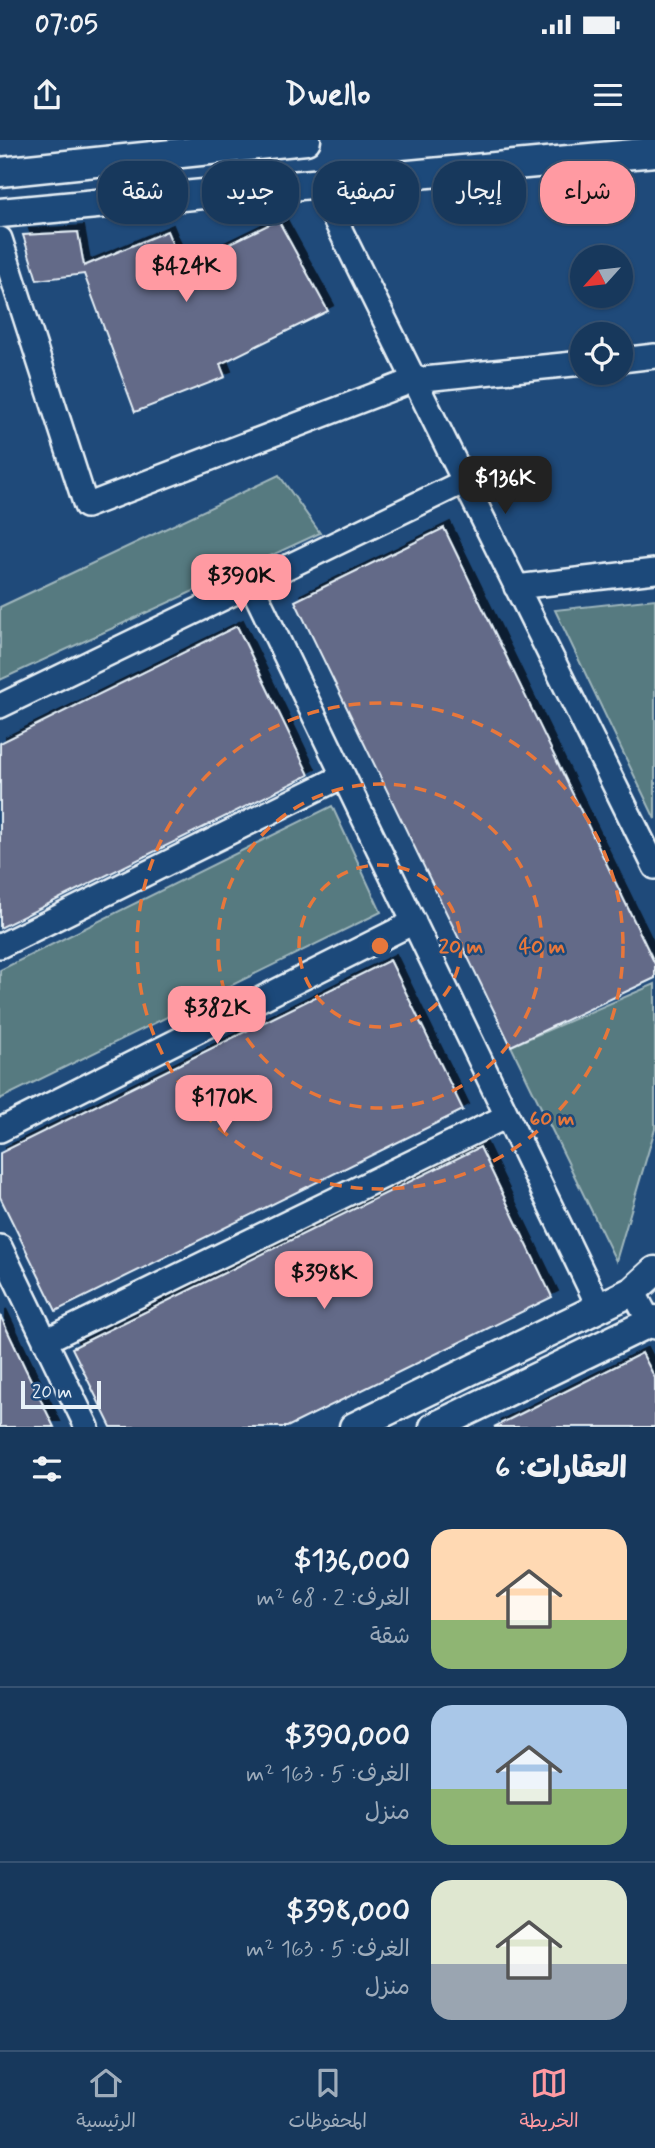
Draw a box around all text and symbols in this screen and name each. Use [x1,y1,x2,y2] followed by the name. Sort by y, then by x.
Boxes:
[35,8,98,42] text: 07:05
[284,74,371,116] text: Dwello
[28,76,66,114] icon: share
[589,76,627,114] icon: menu
[98,161,188,224] chip: شقة
[202,161,299,224] chip: جديد
[313,161,419,224] chip: تصفية
[433,161,526,224] chip: إيجار
[540,161,635,224] chip: شراء
[137,244,235,304] pin: $424K
[570,245,634,308] north arrow
[570,245,633,385] map controls
[152,252,220,282] text: $424K
[570,322,633,385] button: locate
[456,456,554,516] pin: $136K
[475,464,535,494] text: $136K
[192,554,290,614] pin: $390K
[207,562,275,592] text: $390K
[439,933,484,961] text: 20 m
[519,933,566,961] text: 40 m
[368,934,392,958] centre of rings
[168,986,266,1046] pin: $382K
[184,994,250,1024] text: $382K
[175,1076,273,1135] pin: $170K
[191,1083,257,1113] text: $170K
[529,1105,575,1133] text: 60 m
[275,1252,373,1311] pin: $398K
[291,1259,357,1289] text: $398K
[21,1378,102,1410] scale bar
[32,1380,72,1405] text: 20 m
[495,1449,627,1488] text: العقارات: 6
[28,1450,66,1488] icon: filters
[294,1541,410,1580] text: $136,000
[487,1557,571,1641] icon: home
[257,1584,410,1614] text: الغرف: 2 · 68 m²
[370,1622,410,1652] text: شقة
[284,1717,410,1756] text: $390,000
[487,1733,571,1817] icon: home
[246,1760,410,1790] text: الغرف: 5 · 163 m²
[365,1798,410,1828] text: منزل
[286,1892,410,1931] text: $398,000
[487,1908,571,1992] icon: home
[246,1935,410,1965] text: الغرف: 5 · 163 m²
[365,1973,410,2003] text: منزل
[76,2064,136,2137] tab: الرئيسية
[289,2064,367,2137] tab: المحفوظات
[519,2064,579,2137] tab: الخريطة

